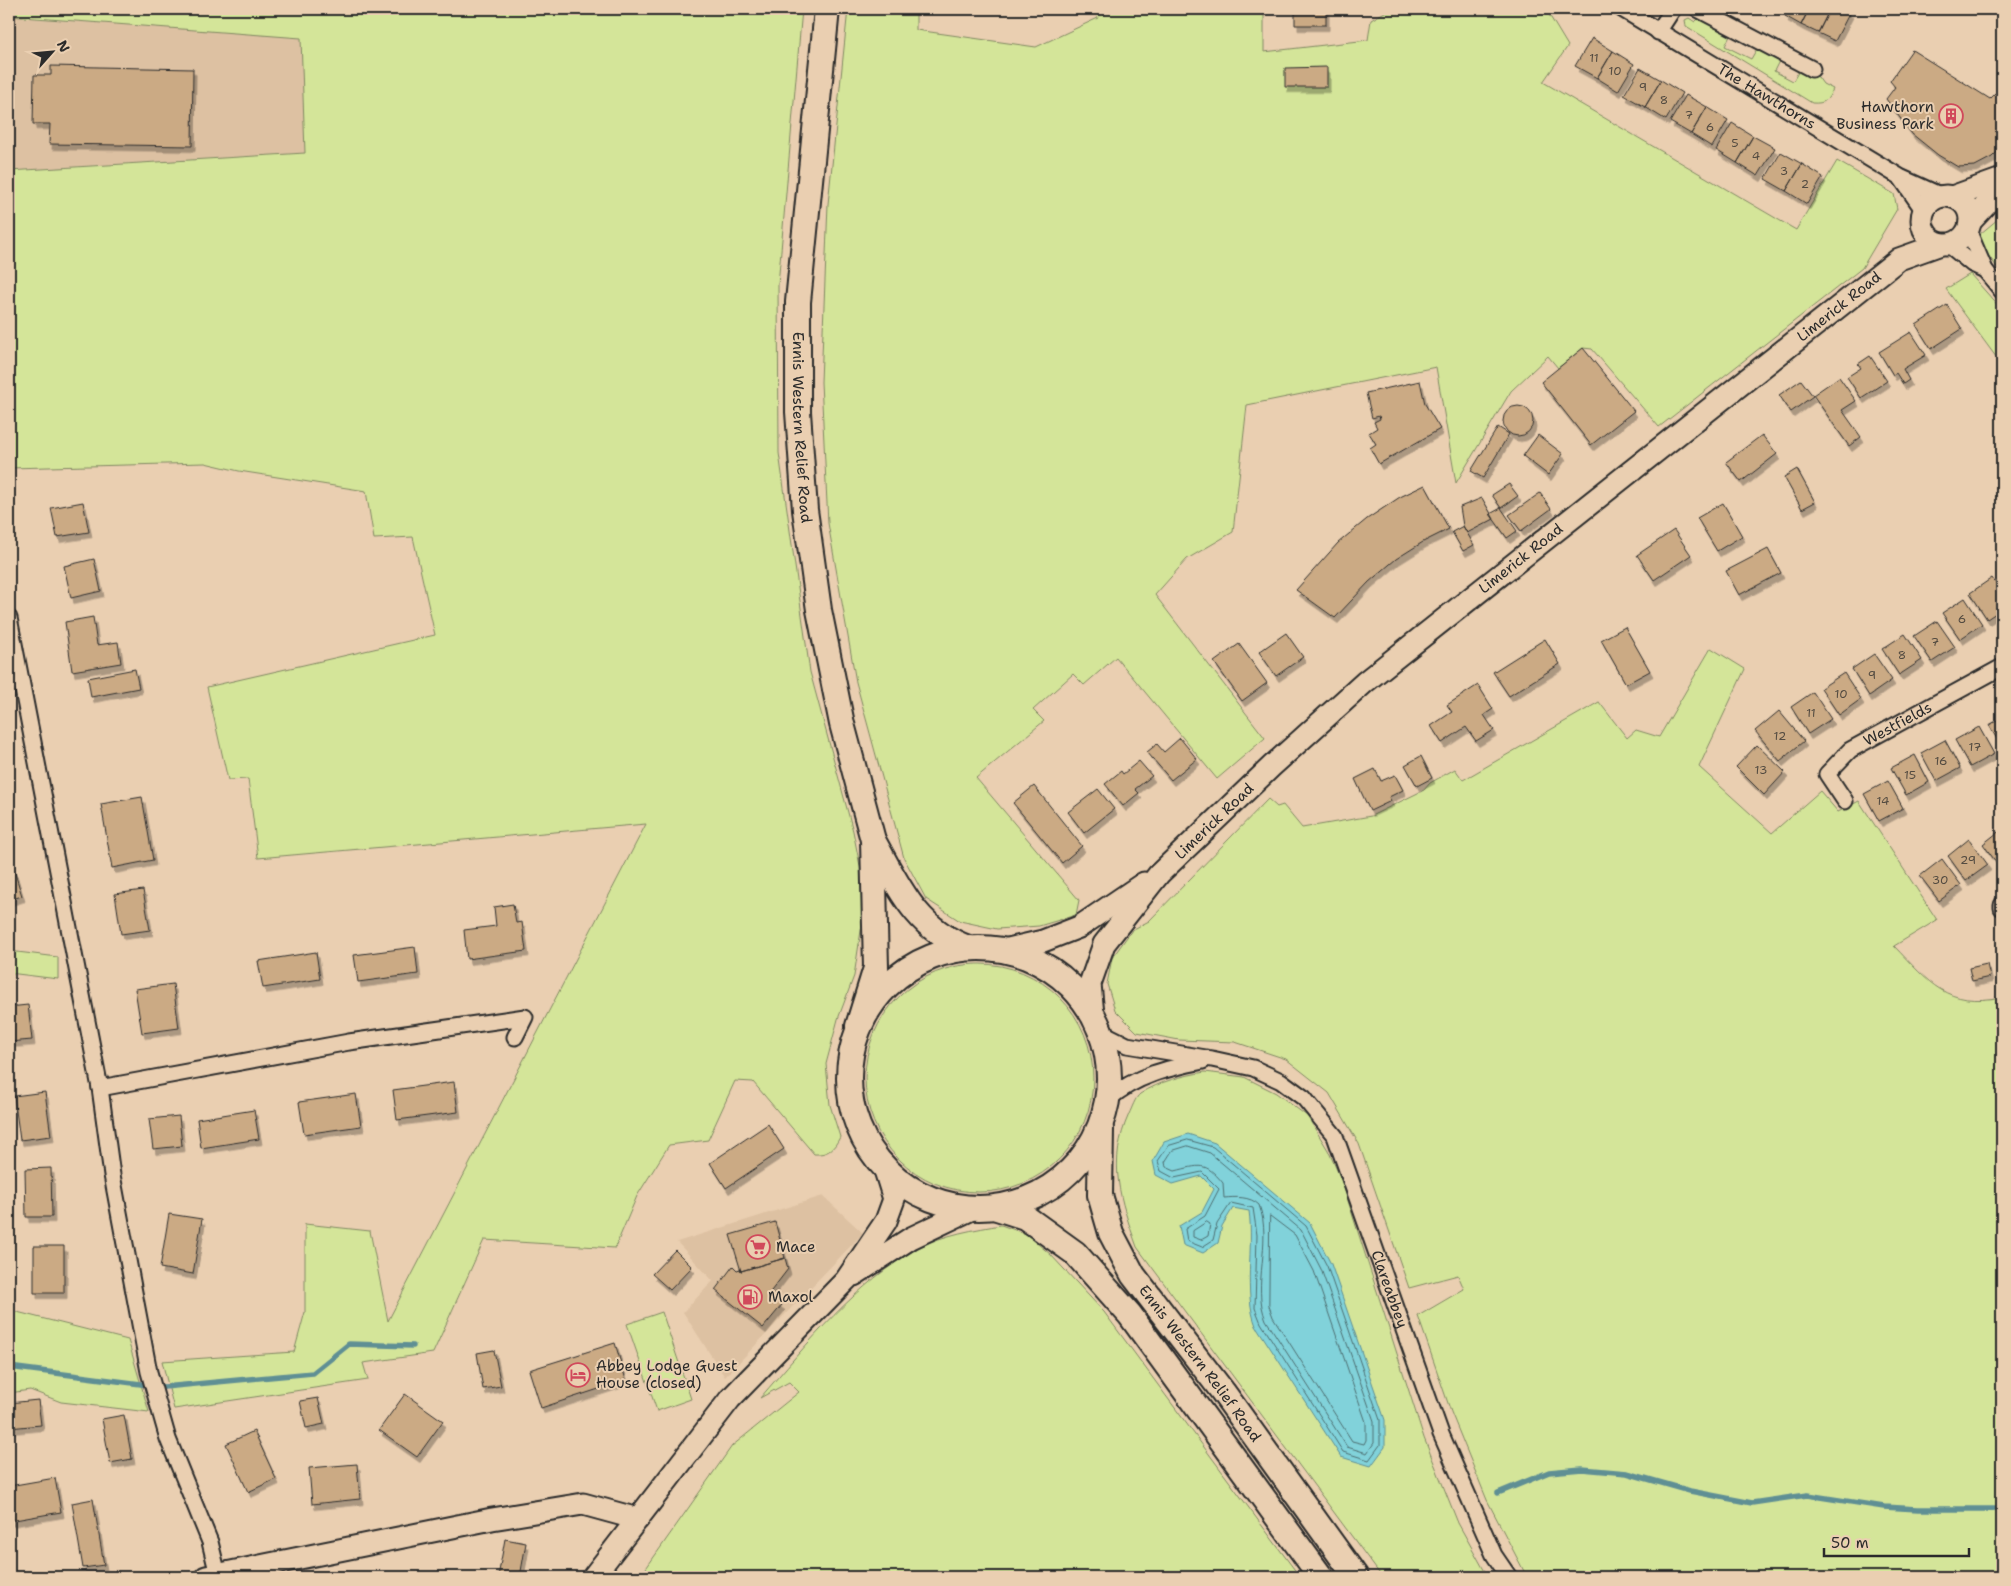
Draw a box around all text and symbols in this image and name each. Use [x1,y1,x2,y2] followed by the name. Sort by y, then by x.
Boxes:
[28,28,78,78] north arrow
[53,37,74,55] text: N
[1589,50,1599,66] house number: 11
[1714,59,1820,134] street label: The Hawthorns
[1608,63,1622,79] house number: 10
[1639,79,1647,95] house number: 9
[1660,92,1668,108] house number: 8
[1836,97,1934,134] place label: Hawthorn Business Park
[1938,103,1964,129] building icon: Hawthorn Business Park
[1685,107,1693,123] house number: 7
[1706,119,1714,135] house number: 6
[1731,135,1739,151] house number: 5
[1752,148,1760,164] house number: 4
[1780,163,1788,179] house number: 3
[1801,176,1809,192] house number: 2
[1793,267,1886,346] street label: Limerick Road
[788,332,817,525] street label: Ennis Western Relief Road
[1475,519,1568,598] street label: Limerick Road
[1958,611,1966,627] house number: 6
[1931,634,1939,650] house number: 7
[1898,647,1906,663] house number: 8
[1868,667,1876,683] house number: 9
[1834,686,1848,702] house number: 10
[1860,697,1935,751] street label: Westfields
[1806,705,1816,721] house number: 11
[1774,728,1786,744] house number: 12
[1969,739,1981,755] house number: 17
[1934,753,1948,769] house number: 16
[1755,762,1767,778] house number: 13
[1904,767,1916,783] house number: 15
[1170,778,1259,864] street label: Limerick Road
[1877,793,1889,809] house number: 14
[1960,852,1976,868] house number: 29
[1932,872,1948,888] house number: 30
[745,1234,771,1260] supermarket icon: Mace
[776,1237,815,1257] place label: Mace
[1366,1248,1413,1331] street label: Clareabbey
[1134,1281,1266,1446] street label: Ennis Western Relief Road
[737,1284,763,1310] fuel station icon: Maxol
[768,1287,813,1307] place label: Maxol
[596,1356,738,1393] place label: Abbey Lodge Guest House (closed)
[565,1362,591,1388] hotel icon: Abbey Lodge Guest House (closed)
[1824,1526,1968,1558] scale bar
[1831,1533,1869,1553] text: 50 m

